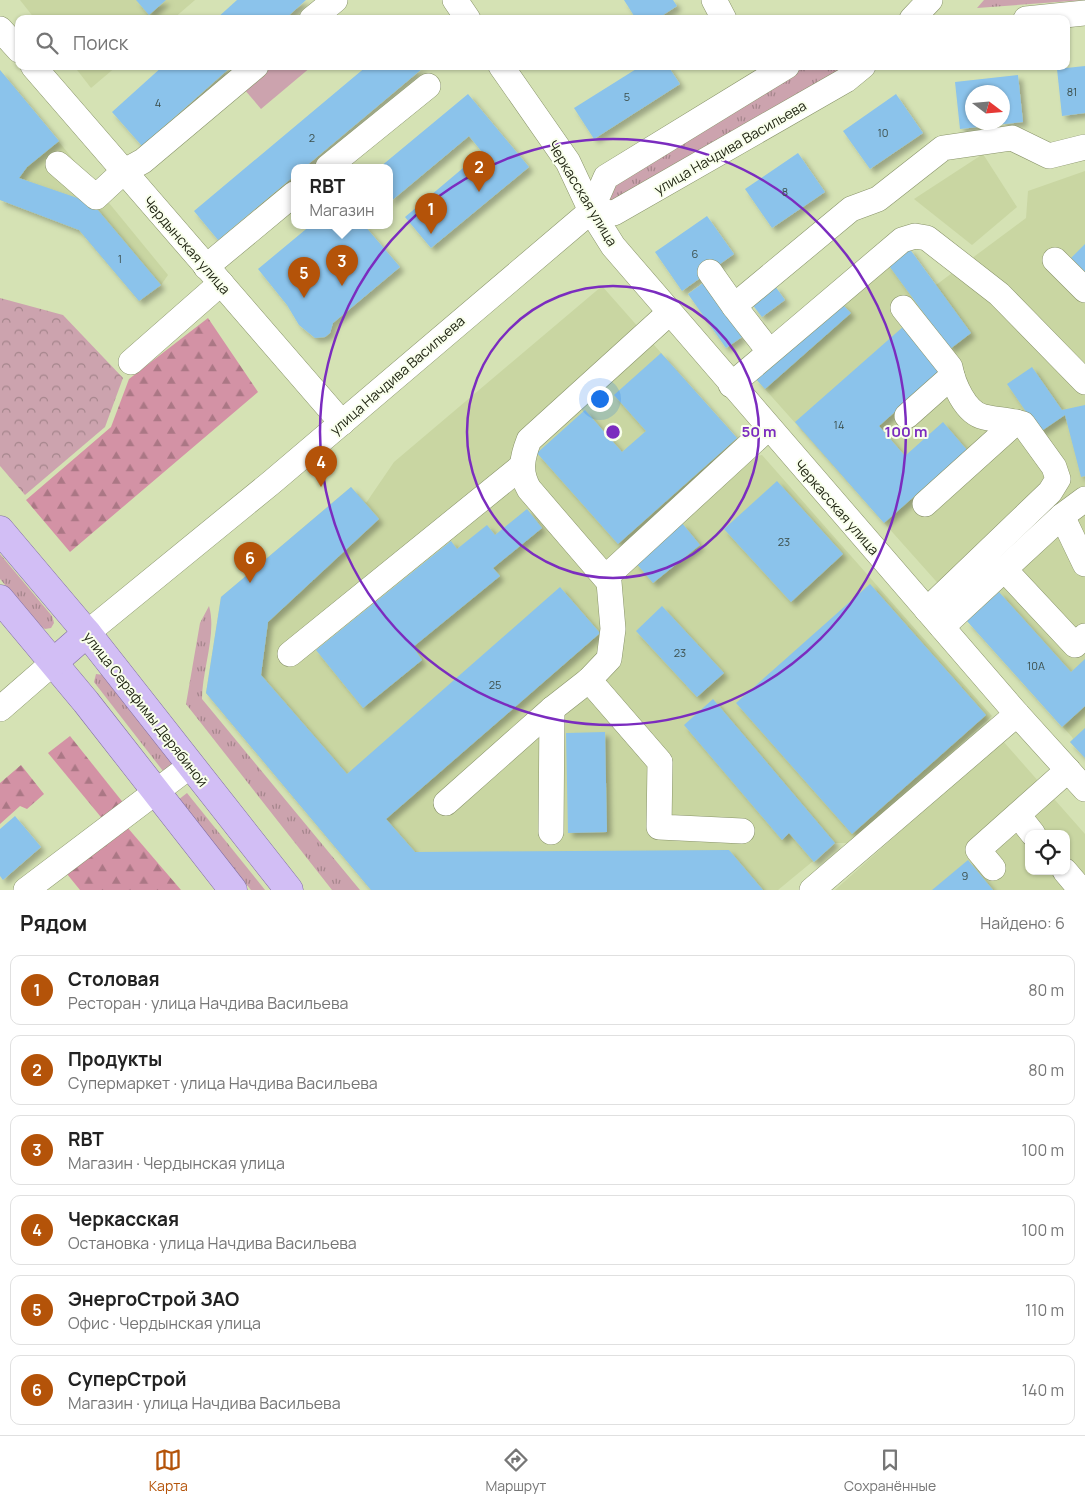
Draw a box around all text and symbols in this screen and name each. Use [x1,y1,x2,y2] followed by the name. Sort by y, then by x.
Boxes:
[15,15,1070,70] search box
[33,29,61,57] icon: search
[73,30,128,56] text: Поиск
[1067,84,1077,99] house number: 81
[965,85,1010,130] north arrow
[624,89,630,104] house number: 5
[155,95,161,110] house number: 4
[650,96,810,198] street label: улица Начдива Васильева
[877,125,889,140] house number: 10
[309,130,315,145] house number: 2
[544,137,622,249] street label: Черкасская улица
[463,151,495,192] pin: 2
[291,164,393,229] popup
[309,173,345,199] text: RBT
[782,184,788,199] house number: 8
[139,192,235,298] street label: Чердынская улица
[415,193,447,234] pin: 1
[309,199,375,221] text: Магазин
[326,245,358,286] pin: 3
[692,246,699,261] house number: 6
[118,251,122,266] house number: 1
[288,257,320,298] pin: 5
[326,311,468,439] street label: улица Начдива Васильева
[587,386,613,412] your location
[834,417,844,432] house number: 14
[741,421,777,442] text: 50 m
[885,421,927,442] text: 100 m
[604,423,622,441] centre of rings
[305,446,337,487] pin: 4
[790,455,884,559] street label: Черкасская улица
[778,534,790,549] house number: 23
[234,542,266,583] pin: 6
[80,628,212,790] street label: улица Серафимы Дерябиной
[674,645,686,660] house number: 23
[1027,658,1045,673] house number: 10А
[489,677,501,692] house number: 25
[1025,830,1070,875] map controls
[1025,830,1070,875] button: locate
[962,868,969,883] house number: 9
[20,909,87,937] text: Рядом
[980,912,1065,934] text: Найдено: 6
[68,966,160,992] text: Столовая
[33,979,41,1001] text: 1
[1028,979,1064,1001] text: 80 m
[68,992,348,1014] text: Ресторан · улица Начдива Васильева
[68,1046,162,1072] text: Продукты
[32,1059,42,1081] text: 2
[1028,1059,1064,1081] text: 80 m
[68,1072,378,1094] text: Супермаркет · улица Начдива Васильева
[68,1126,104,1152] text: RBT
[32,1139,42,1161] text: 3
[1021,1139,1064,1161] text: 100 m
[68,1152,285,1174] text: Магазин · Чердынская улица
[68,1206,179,1232] text: Черкасская
[32,1219,42,1241] text: 4
[1021,1219,1064,1241] text: 100 m
[68,1232,357,1254] text: Остановка · улица Начдива Васильева
[68,1286,239,1312] text: ЭнергоСтрой ЗАО
[32,1299,42,1321] text: 5
[1025,1299,1064,1321] text: 110 m
[68,1312,261,1334] text: Офис · Чердынская улица
[68,1366,186,1392] text: СуперСтрой
[32,1379,42,1401] text: 6
[1022,1379,1064,1401] text: 140 m
[68,1392,341,1414] text: Магазин · улица Начдива Васильева
[149,1446,188,1495] tab: Карта
[485,1446,546,1495] tab: Маршрут
[844,1446,936,1495] tab: Сохранённые

